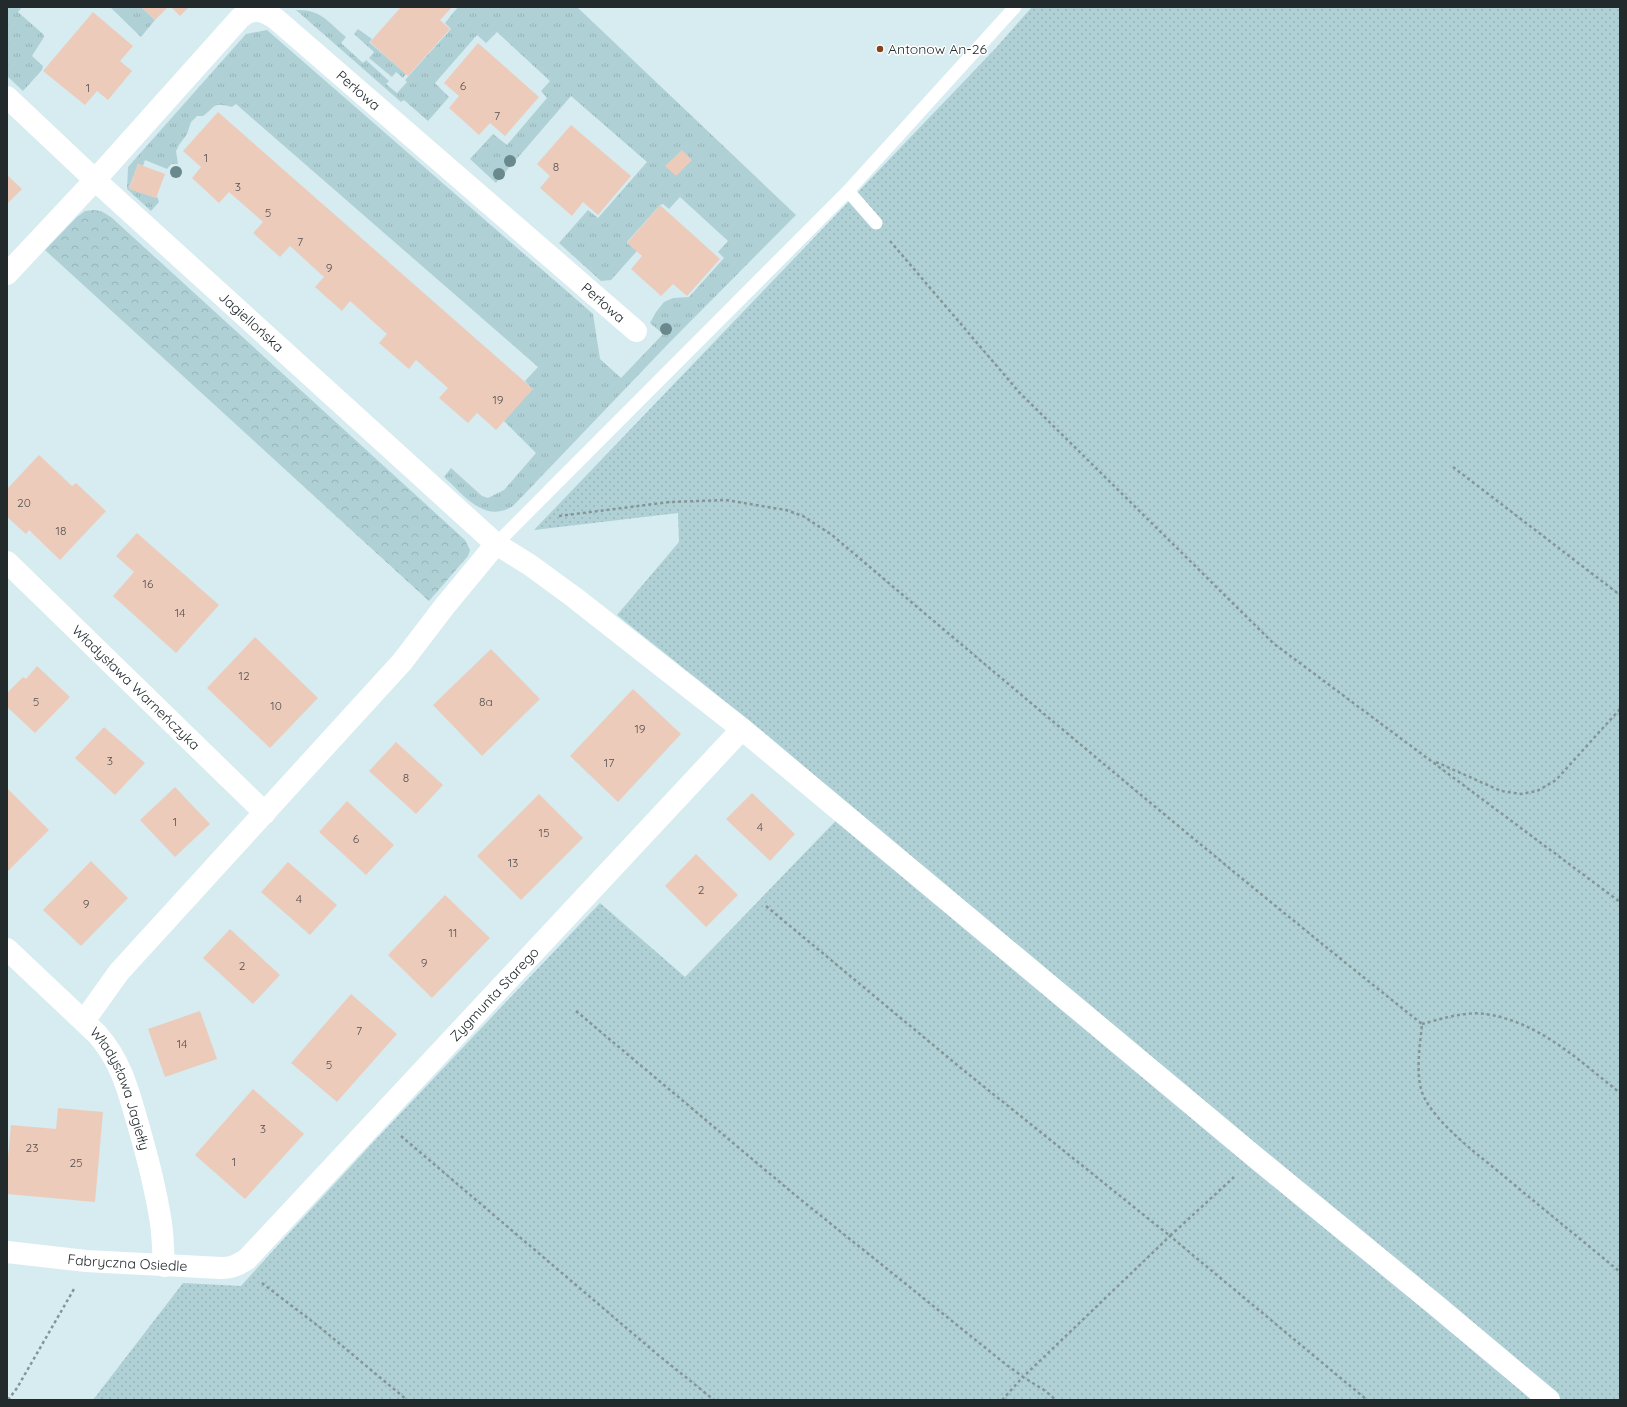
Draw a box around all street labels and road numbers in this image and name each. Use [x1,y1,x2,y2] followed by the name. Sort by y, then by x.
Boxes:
[333,66,384,114] street label: Perłowa
[578,279,629,327] street label: Perłowa
[215,288,288,356] street label: Jagiellońska
[68,621,204,754] street label: Władysława Warneńczyka
[446,943,543,1045] street label: Zygmunta Starego
[86,1023,154,1152] street label: Władysława Jagiełły
[67,1250,188,1275] street label: Fabryczna Osiedle

